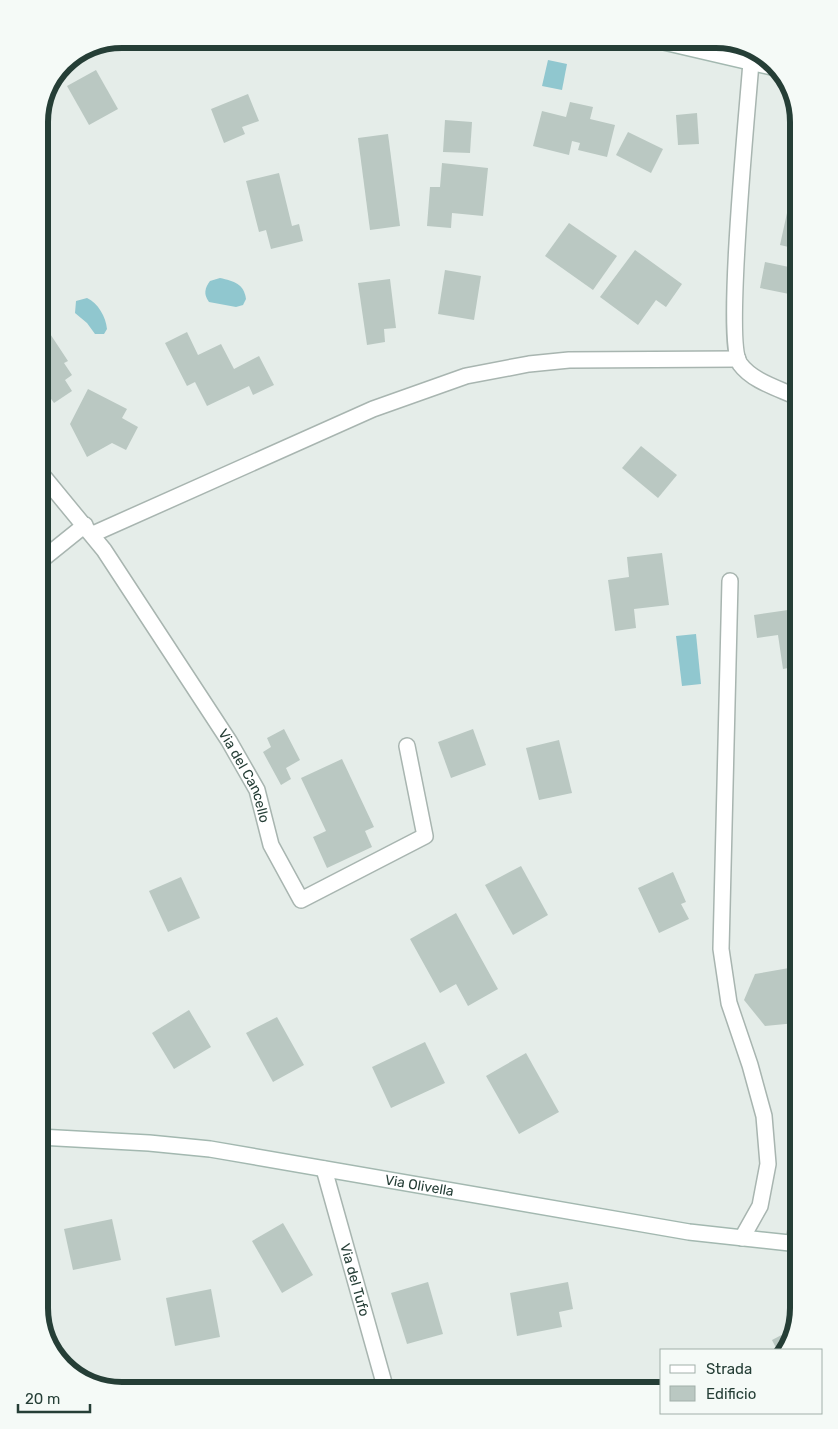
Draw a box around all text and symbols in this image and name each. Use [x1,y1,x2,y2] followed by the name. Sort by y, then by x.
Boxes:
[214,726,273,825] street label: Via del Cancello
[383,1171,455,1200] street label: Via Olivella
[336,1241,373,1318] street label: Via del Tufo
[660,1349,823,1414] legend
[706,1360,752,1378] text: Strada
[18,1382,90,1414] scale bar
[706,1385,756,1403] text: Edificio
[25,1390,60,1408] text: 20 m

